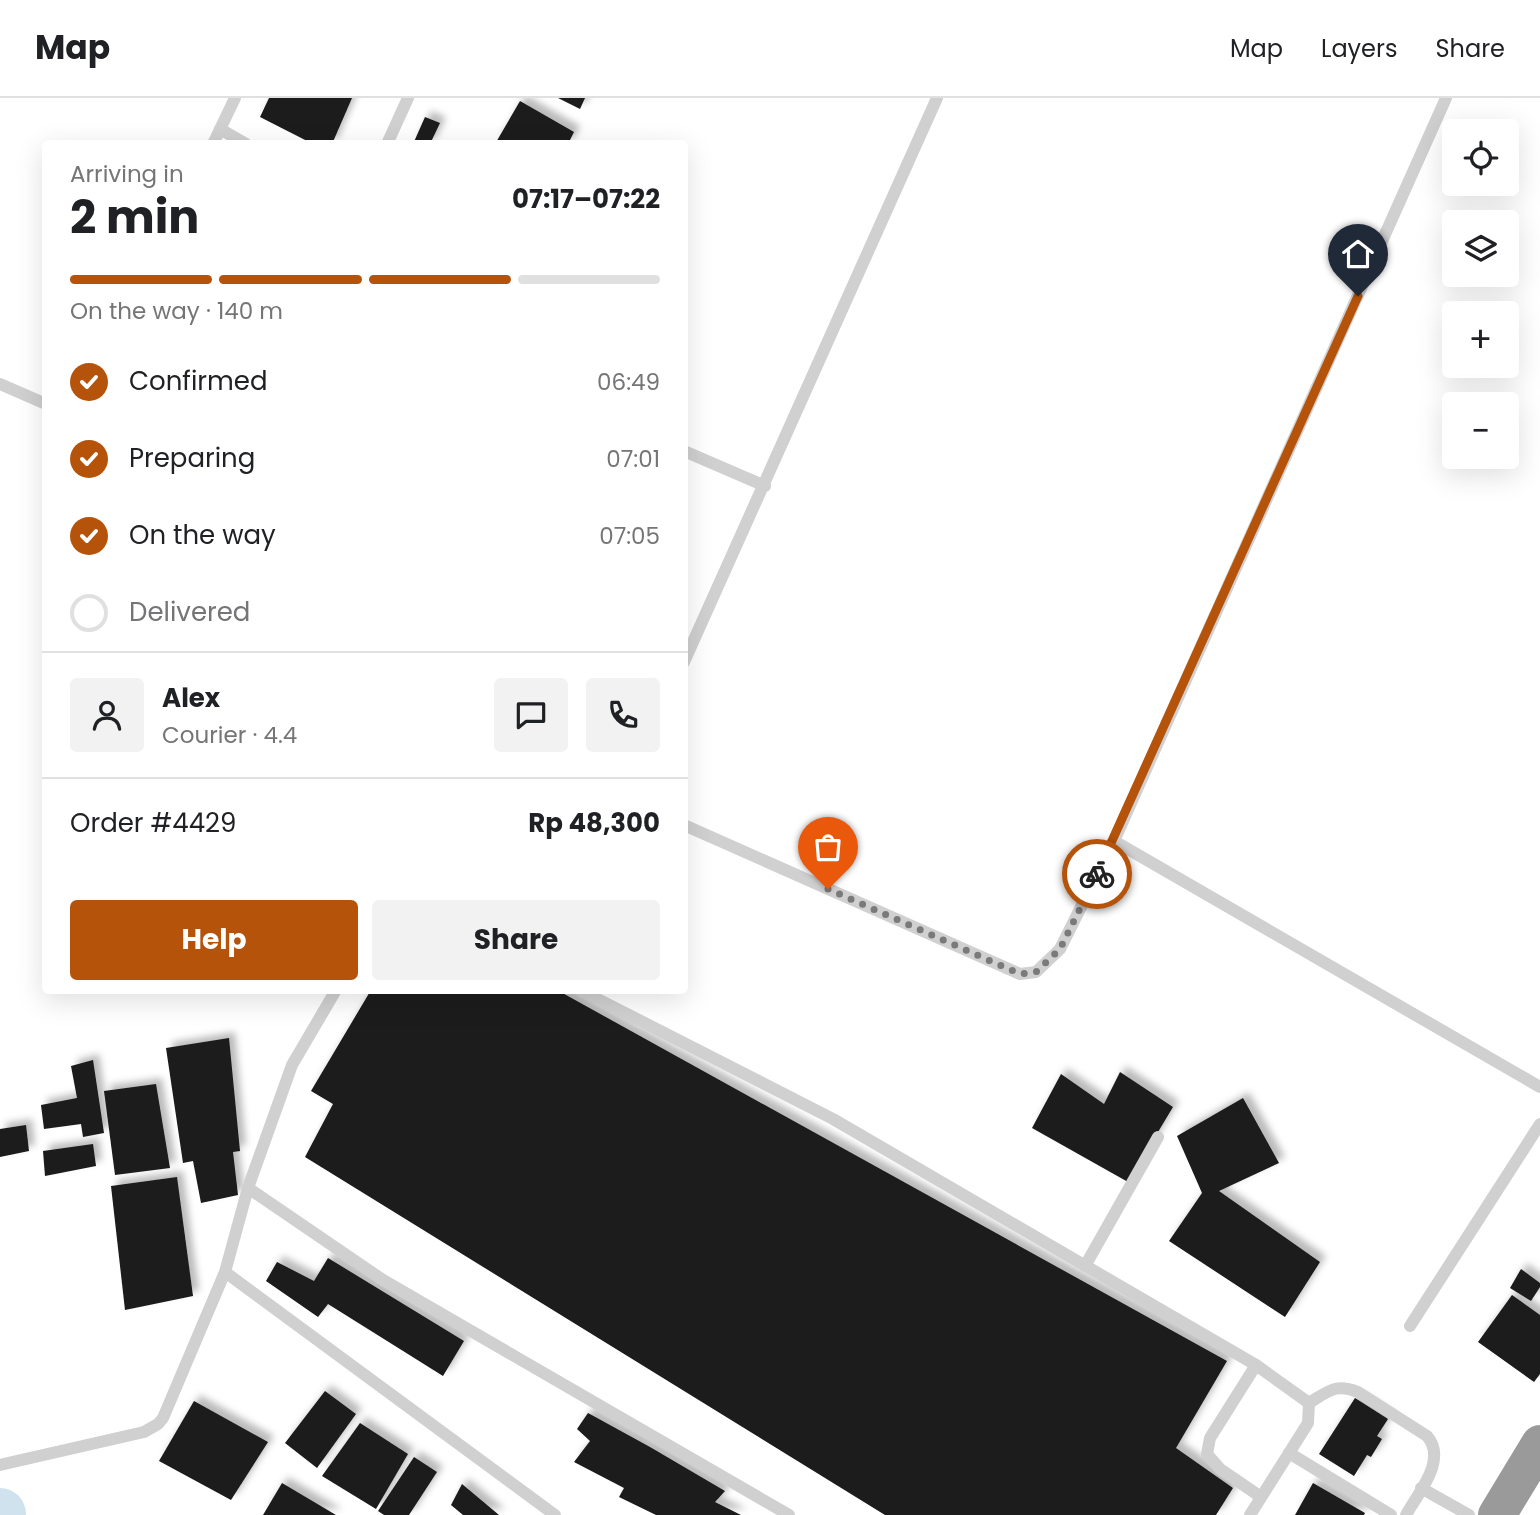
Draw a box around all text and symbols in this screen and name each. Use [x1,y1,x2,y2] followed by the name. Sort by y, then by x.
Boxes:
[35,24,110,71] text: Map
[1230,32,1283,65] text: Map
[1321,32,1397,65] text: Layers
[1435,32,1505,65] text: Share
[1442,119,1519,469] map controls
[1442,119,1519,196] button: locate
[70,158,184,190] text: Arriving in
[512,181,660,217] text: 07:17–07:22
[70,185,199,249] text: 2 min
[1442,210,1519,287] button: layers
[1328,224,1388,296] pin
[1339,235,1377,273] icon: home
[70,295,283,327] text: On the way · 140 m
[1442,301,1519,378] button: +
[70,363,108,401] icon: check
[129,363,267,399] text: Confirmed
[597,366,660,398] text: 06:49
[1442,392,1519,469] button: −
[70,440,108,478] icon: check
[129,440,255,476] text: Preparing
[606,443,660,475] text: 07:01
[70,517,108,555] icon: check
[129,517,276,553] text: On the way
[599,520,660,552] text: 07:05
[129,594,250,630] text: Delivered
[70,678,144,752] button: person
[494,678,568,752] button: chat
[586,678,660,752] button: phone
[162,680,220,716] text: Alex
[162,719,297,751] text: Courier · 4.4
[70,805,236,841] text: Order #4429
[528,805,660,841] text: Rp 48,300
[798,817,858,889] pin
[809,828,847,866] icon: bag
[1062,839,1132,909] courier
[1078,855,1116,893] icon: bike
[70,900,358,980] button: Help
[372,900,660,980] button: Share

